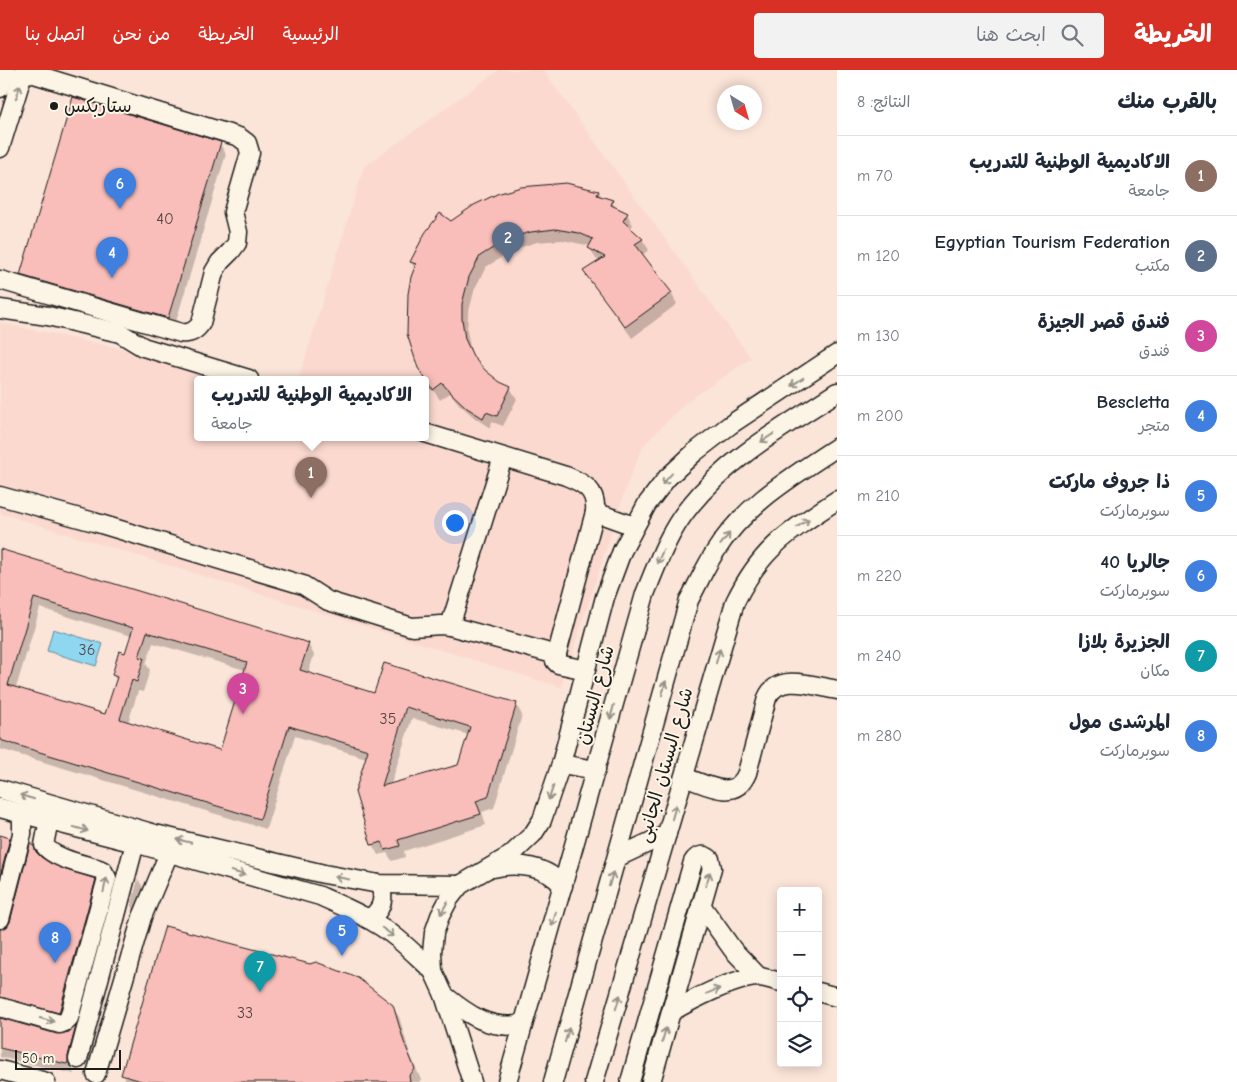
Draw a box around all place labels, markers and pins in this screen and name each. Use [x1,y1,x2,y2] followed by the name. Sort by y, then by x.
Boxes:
[64,95,132,117] place label: ستاربكس
[48,100,60,112] marker: ستاربكس
[104,168,136,209] pin: 6
[492,222,524,263] pin: 2
[96,237,128,278] pin: 4
[295,457,327,498] pin: 1
[227,673,259,714] pin: 3
[326,915,358,956] pin: 5
[39,922,71,963] pin: 8
[244,951,276,992] pin: 7

